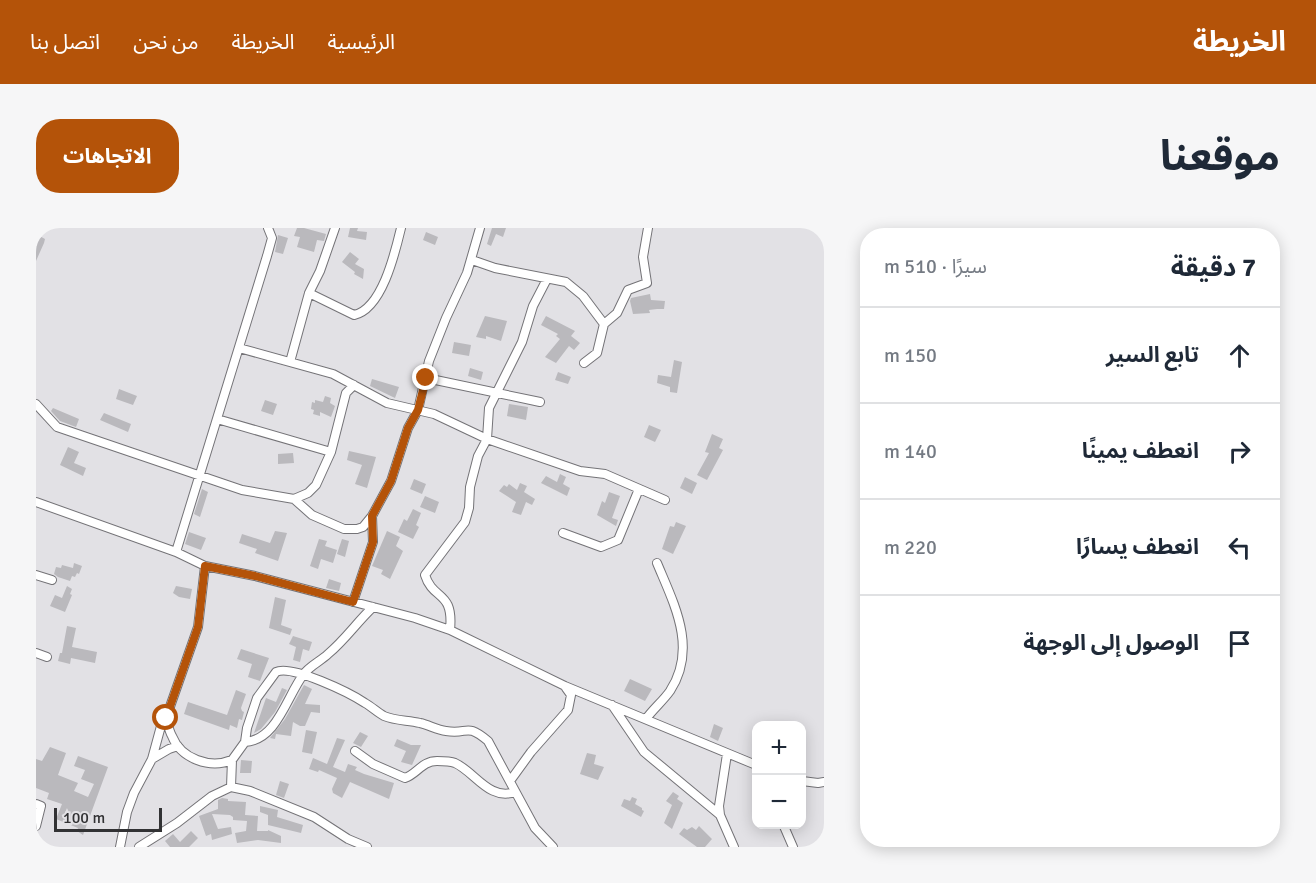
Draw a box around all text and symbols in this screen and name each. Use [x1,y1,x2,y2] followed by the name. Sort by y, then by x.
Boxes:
[1193,25,1286,59] text: الخريطة
[30,29,100,55] text: اتصل بنا
[133,29,198,55] text: من نحن
[231,29,294,55] text: الخريطة
[327,29,395,55] text: الرئيسية
[36,119,179,193] button: الاتجاهات
[1160,131,1280,182] text: موقعنا
[1171,252,1256,284] text: 7 دقيقة
[884,254,987,279] text: سيرًا · 510 m
[1223,339,1256,372] icon: ahead
[1106,341,1199,368] text: تابع السير
[884,343,937,368] text: 150 m
[412,364,438,390] route end
[1223,435,1256,468] icon: right
[1082,437,1199,464] text: انعطف يمينًا
[884,439,937,464] text: 140 m
[1223,531,1256,564] icon: left
[1076,533,1199,560] text: انعطف يسارًا
[884,535,937,560] text: 220 m
[1223,627,1256,660] icon: arrive
[1023,629,1199,656] text: الوصول إلى الوجهة
[152,704,178,730] route start
[752,721,806,829] map controls
[752,721,806,775] button: +
[752,775,806,829] button: −
[54,805,162,832] scale bar
[63,808,105,828] text: 100 m

